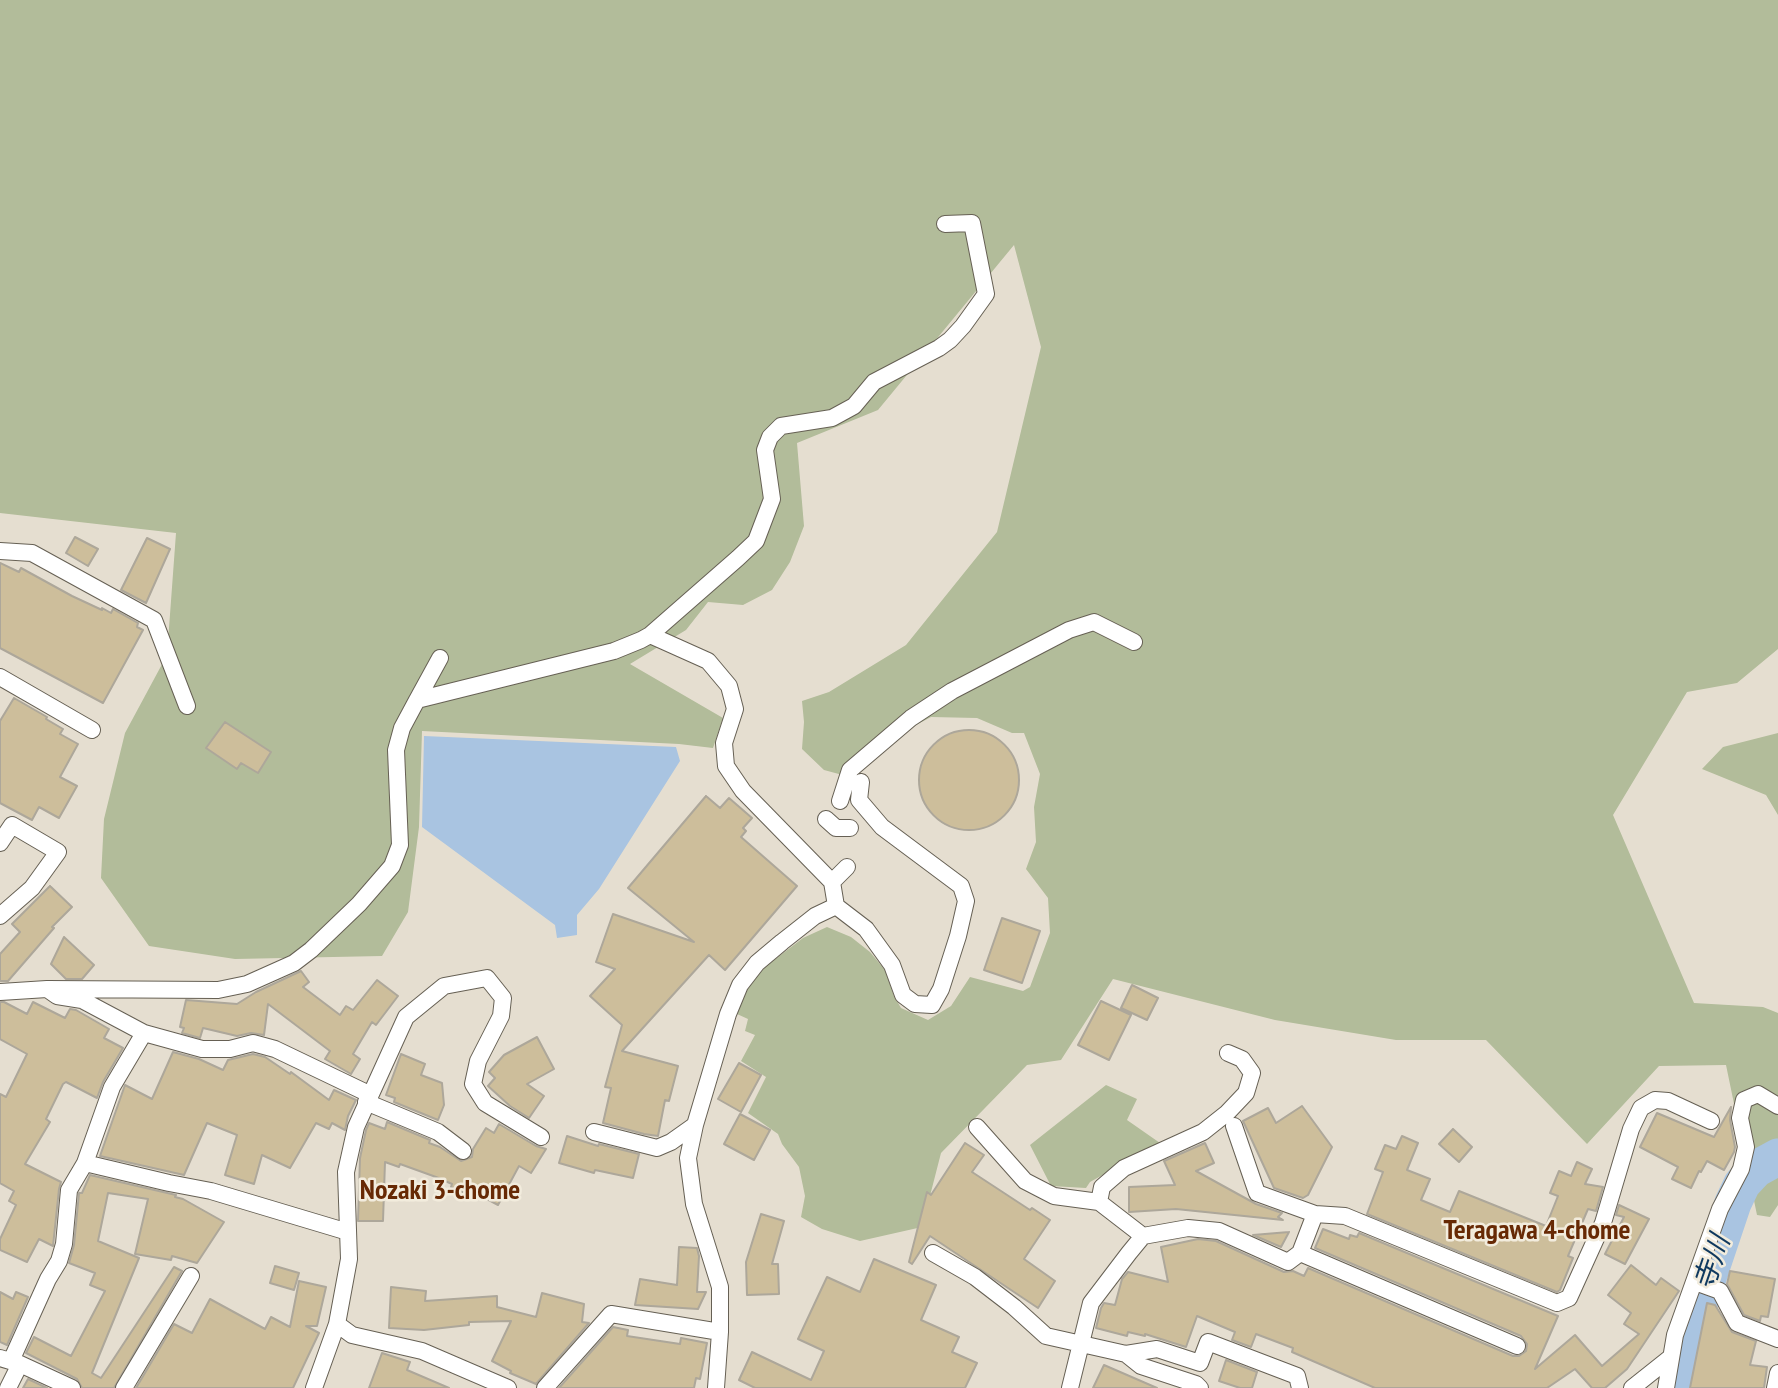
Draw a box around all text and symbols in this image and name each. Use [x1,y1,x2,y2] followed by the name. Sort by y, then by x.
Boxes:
[360,1174,520,1208] district label: Nozaki 3-chome
[1443,1214,1631,1248] district label: Teragawa 4-chome
[1688,1231,1738,1295] water label: 寺川

